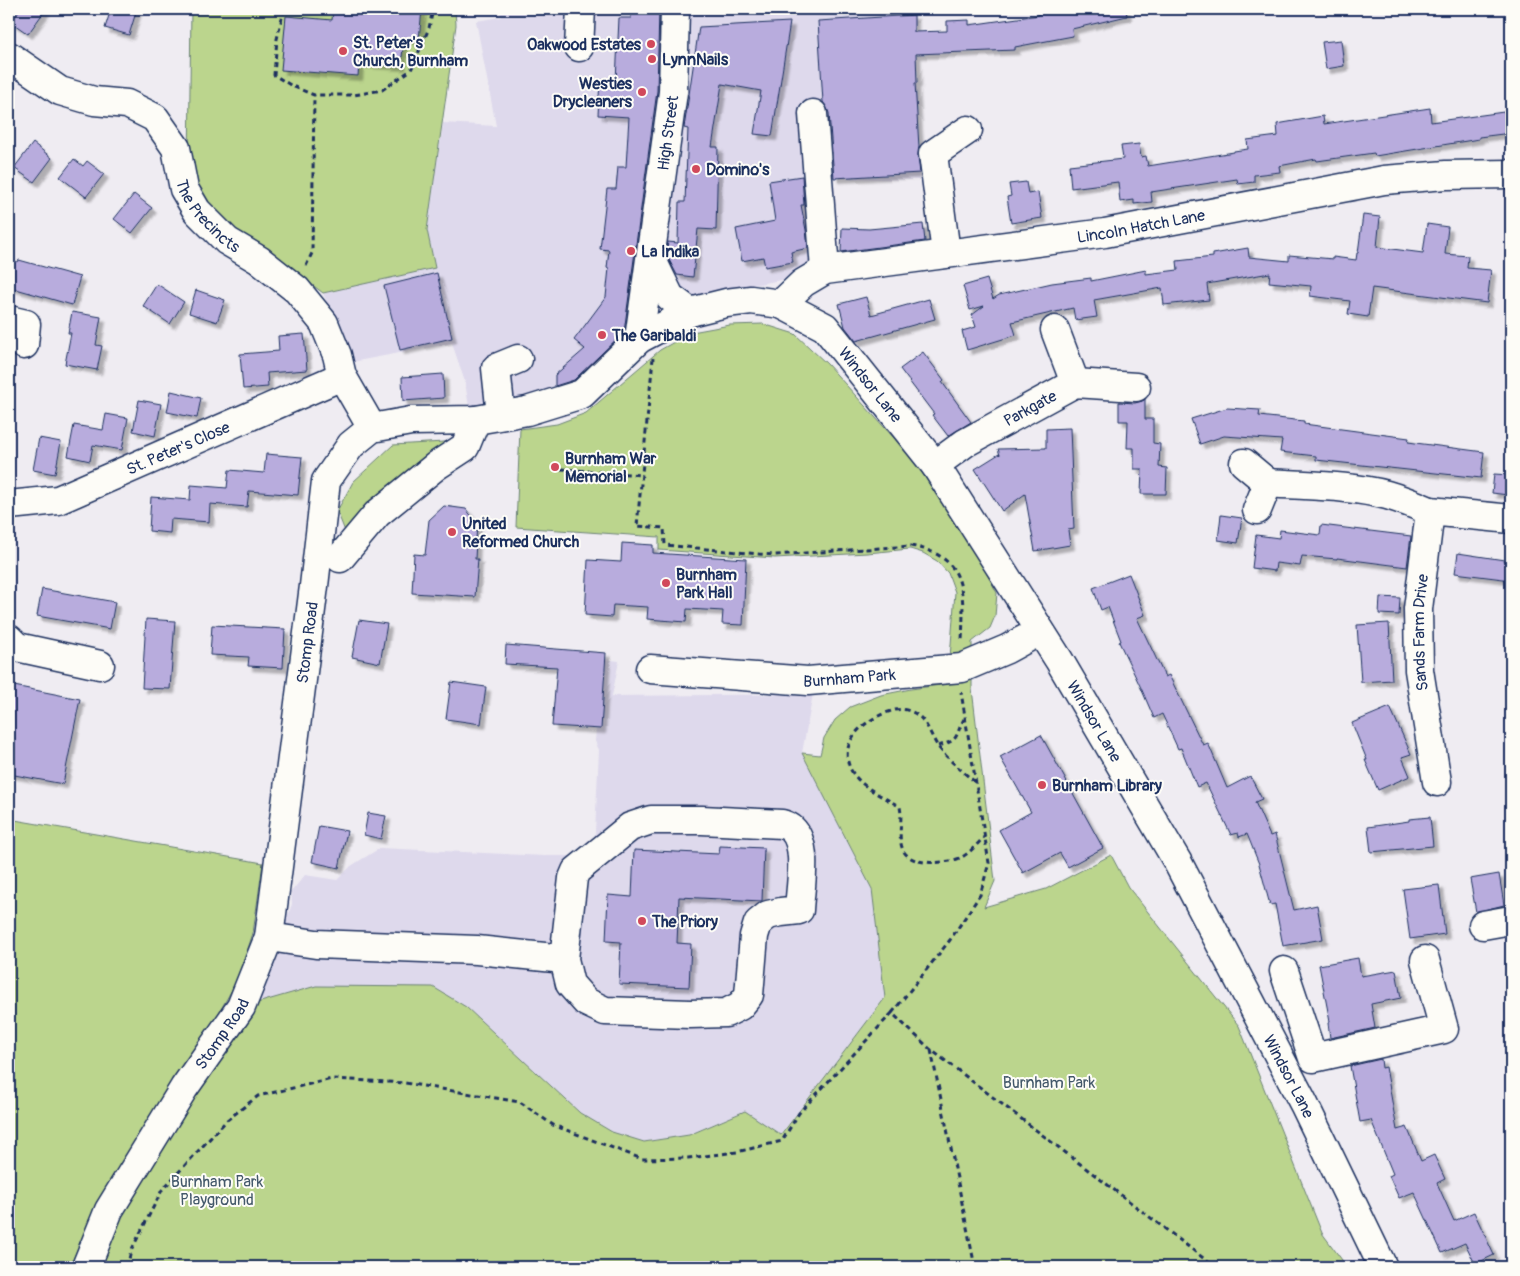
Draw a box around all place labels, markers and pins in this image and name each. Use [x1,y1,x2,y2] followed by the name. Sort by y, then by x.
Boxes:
[353,33,468,71] place label: St. Peter's Church, Burnham
[527,35,642,55] place label: Oakwood Estates
[645,38,657,50] marker: Oakwood Estates
[337,45,349,57] marker: St. Peter's Church, Burnham
[662,50,729,70] place label: LynnNails
[646,53,658,65] marker: LynnNails
[553,74,633,112] place label: Westies Drycleaners
[636,86,648,98] marker: Westies Drycleaners
[706,160,770,180] place label: Domino's
[690,163,702,175] marker: Domino's
[641,242,700,262] place label: La Indika
[625,245,637,257] marker: La Indika
[611,326,696,346] place label: The Garibaldi
[596,329,608,341] marker: The Garibaldi
[565,449,657,487] place label: Burnham War Memorial
[549,461,561,473] marker: Burnham War Memorial
[462,514,580,552] place label: United Reformed Church
[446,526,458,538] marker: United Reformed Church
[676,565,737,603] place label: Burnham Park Hall
[660,577,672,589] marker: Burnham Park Hall
[1052,776,1162,796] place label: Burnham Library
[1036,779,1048,791] marker: Burnham Library
[651,912,718,932] place label: The Priory
[636,915,648,927] marker: The Priory

